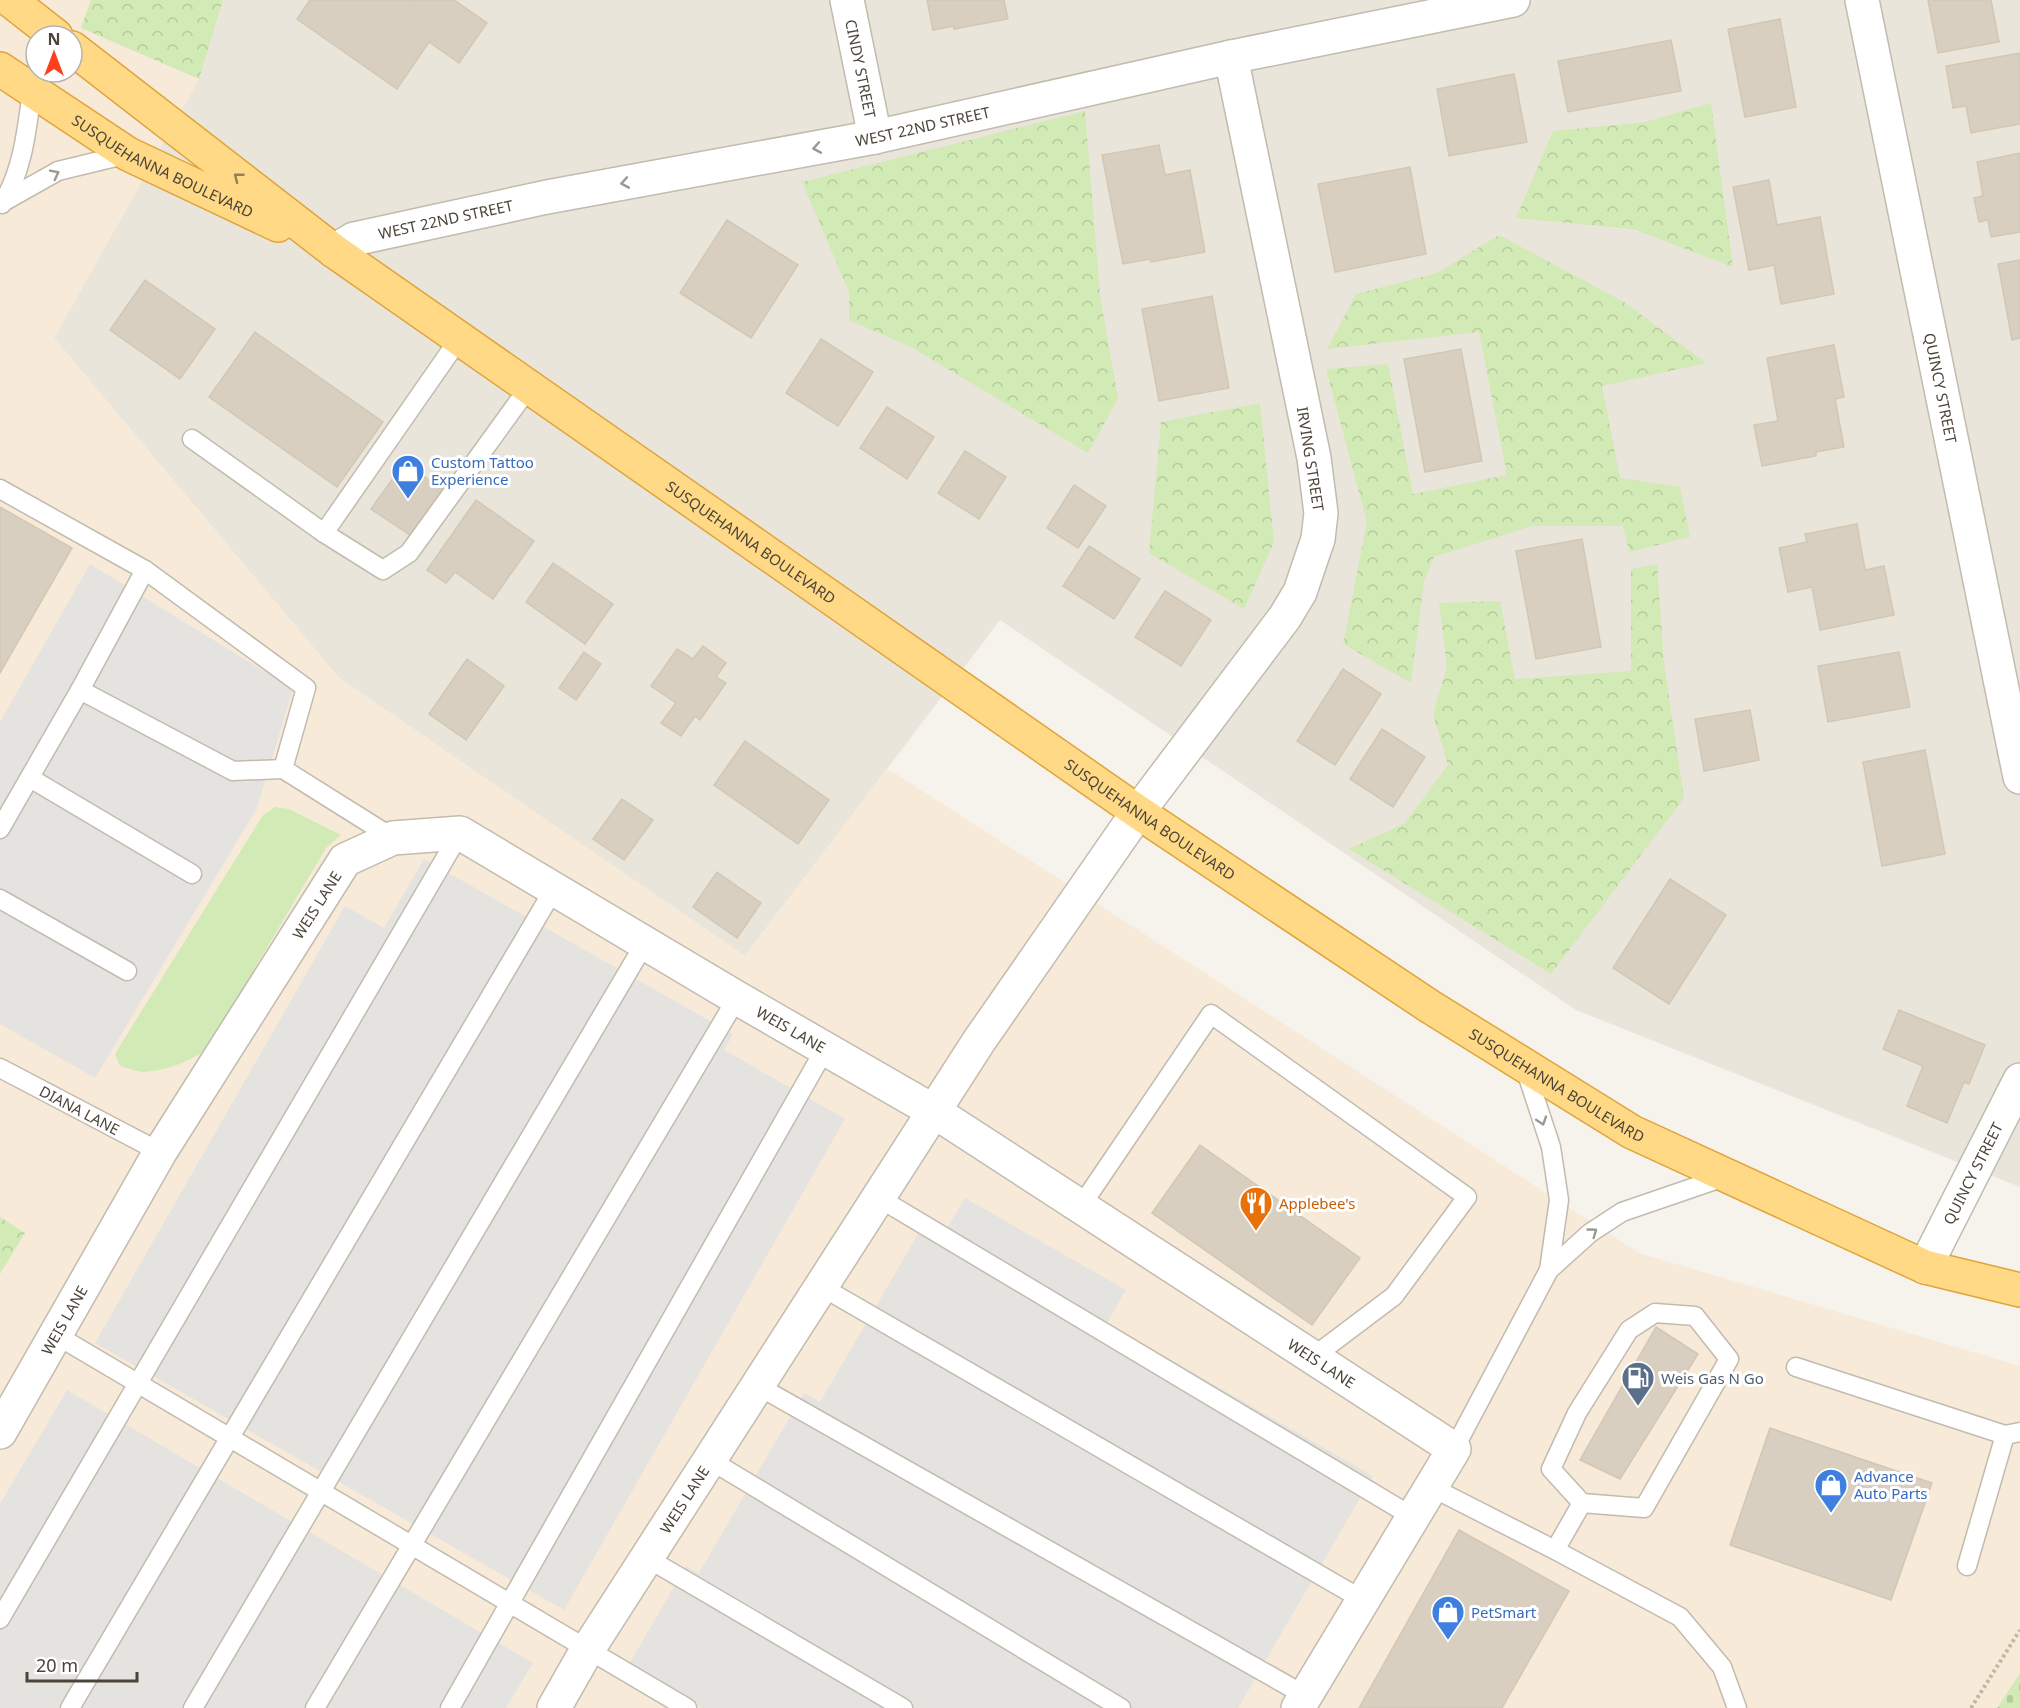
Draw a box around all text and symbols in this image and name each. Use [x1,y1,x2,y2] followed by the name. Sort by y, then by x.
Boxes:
[841,18,881,120] street label: CINDY STREET
[24,24,84,84] north arrow
[47,28,61,50] text: N
[854,101,992,150] street label: WEST 22ND STREET
[68,110,257,222] street label: SUSQUEHANNA BOULEVARD
[813,141,822,153] one-way arrow
[48,170,59,181] one-way arrow
[234,173,245,184] one-way arrow
[621,176,631,189] one-way arrow
[376,195,515,243] street label: WEST 22ND STREET
[1920,331,1962,446] street label: QUINCY STREET
[1293,405,1329,513] street label: IRVING STREET
[431,452,534,489] place label: Custom Tattoo Experience
[390,453,426,500] shop icon: Custom Tattoo Experience
[662,476,840,608] street label: SUSQUEHANNA BOULEVARD
[1061,754,1240,884] street label: SUSQUEHANNA BOULEVARD
[288,867,346,943] street label: WEIS LANE
[753,1001,829,1057] street label: WEIS LANE
[1466,1023,1648,1146] street label: SUSQUEHANNA BOULEVARD
[36,1081,123,1139] street label: DIANA LANE
[1535,1115,1547,1126] one-way arrow
[1938,1118,2007,1228] street label: QUINCY STREET
[1238,1185,1274,1232] restaurant icon: Applebee's
[1279,1193,1355,1213] place label: Applebee's
[1586,1228,1597,1239] one-way arrow
[36,1282,92,1358] street label: WEIS LANE
[1284,1334,1359,1392] street label: WEIS LANE
[1620,1360,1656,1407] fuel station icon: Weis Gas N Go
[1661,1368,1764,1388] place label: Weis Gas N Go
[655,1462,713,1537] street label: WEIS LANE
[1854,1466,1928,1503] place label: Advance Auto Parts
[1813,1467,1849,1514] shop icon: Advance Auto Parts
[1430,1594,1466,1641] shop icon: PetSmart
[1471,1602,1537,1622] place label: PetSmart
[27,1645,136,1683] scale bar
[36,1653,78,1677] text: 20 m

